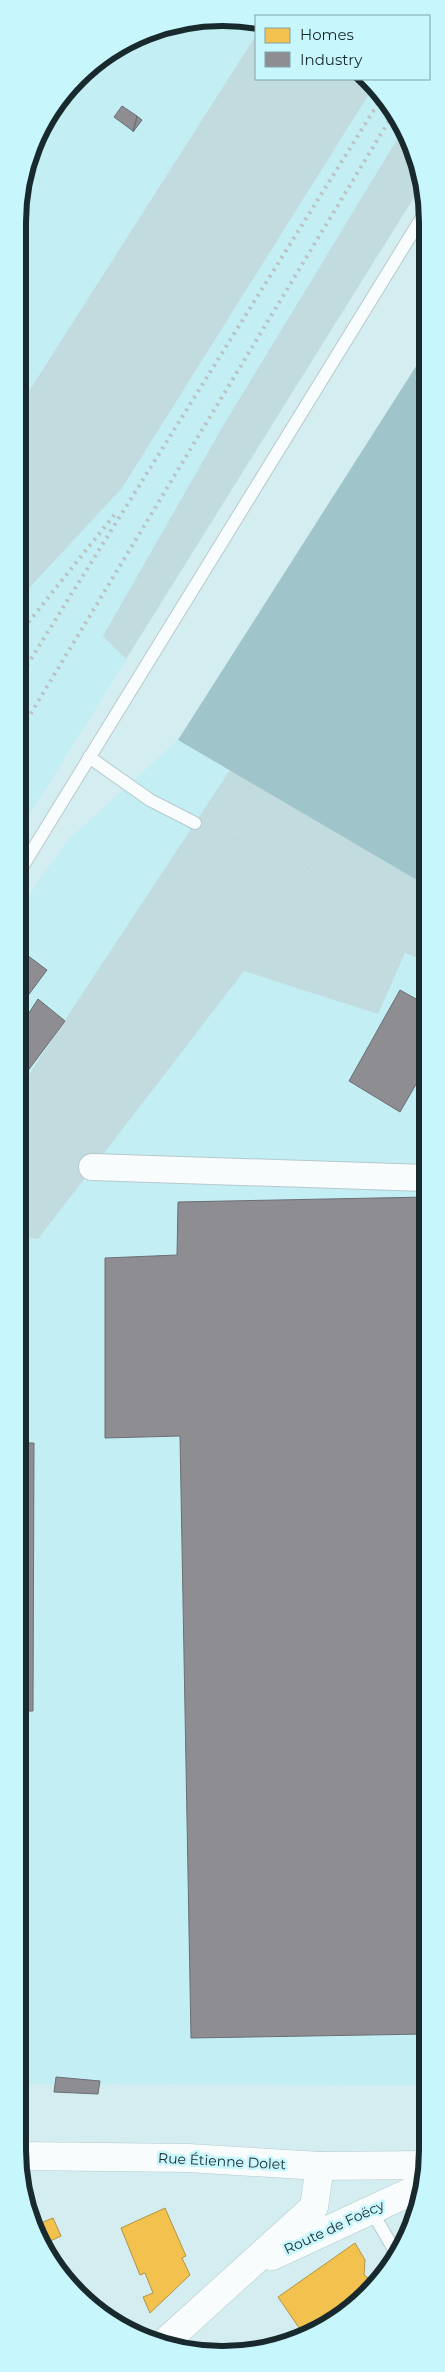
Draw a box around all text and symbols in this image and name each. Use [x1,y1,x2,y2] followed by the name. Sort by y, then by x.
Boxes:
[255,15,430,80] legend
[300,25,354,44] text: Homes
[300,50,363,69] text: Industry
[158,2149,287,2173] street label: Rue Étienne Dolet
[281,2196,387,2258] street label: Route de Foëcy

